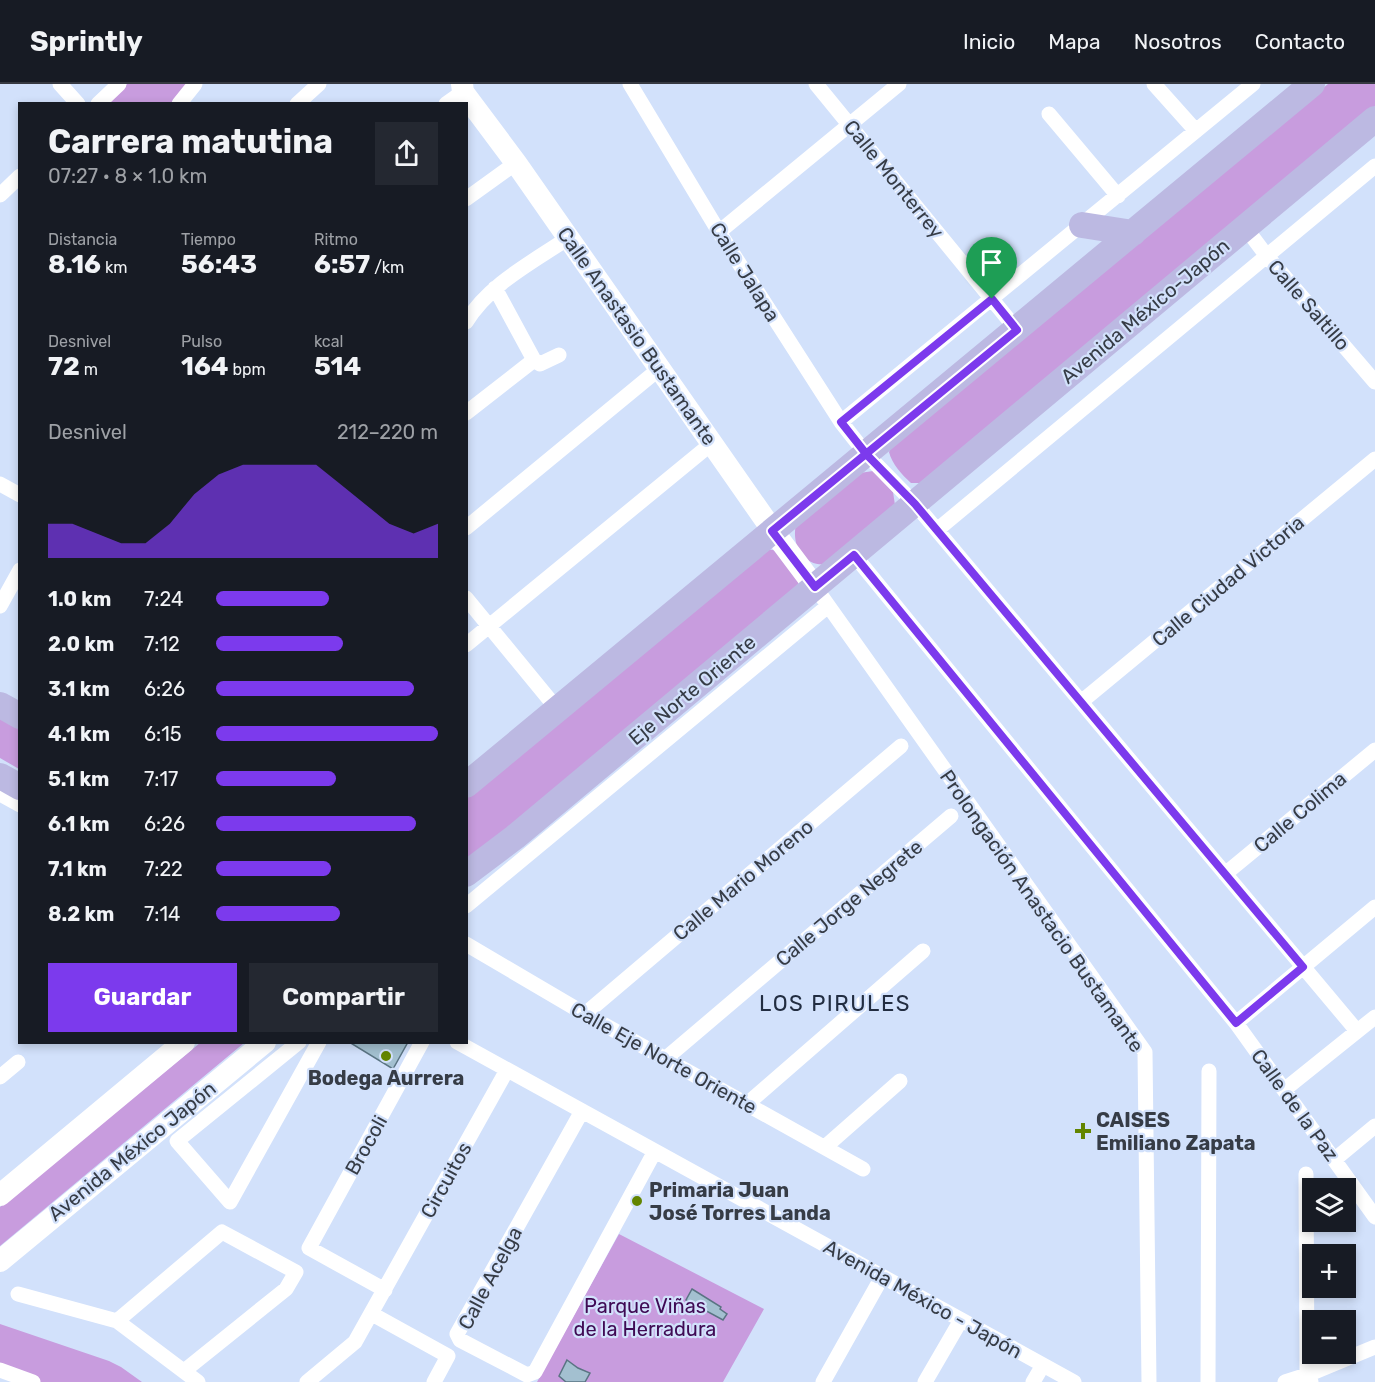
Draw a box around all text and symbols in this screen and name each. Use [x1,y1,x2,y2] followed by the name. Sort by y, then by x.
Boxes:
[30,25,143,58] text: Sprintly
[963,29,1015,54] text: Inicio
[1048,29,1101,54] text: Mapa
[1134,29,1222,54] text: Nosotros
[1255,29,1345,54] text: Contacto
[839,115,949,243] street label: Calle Monterrey
[48,122,333,161] text: Carrera matutina
[375,122,438,185] button: share
[48,164,207,188] text: 07:27 · 8 × 1.0 km
[705,218,785,326] street label: Calle Jalapa
[552,222,722,450] street label: Calle Anastasio Bustamante
[48,230,117,249] text: Distancia
[181,230,236,249] text: Tiempo
[314,230,358,249] text: Ritmo
[1056,233,1234,389] street label: Avenida México-Japón
[966,237,1017,299] pin
[975,246,1008,279] icon: arrive
[48,249,101,280] text: 8.16
[181,249,257,280] text: 56:43
[314,249,370,280] text: 6:57
[1263,255,1355,355] street label: Calle Saltillo
[101,258,127,277] text: km
[370,258,404,277] text: /km
[48,332,111,351] text: Desnivel
[181,332,222,351] text: Pulso
[314,332,343,351] text: kcal
[48,351,80,382] text: 72
[181,351,229,382] text: 164
[314,351,361,382] text: 514
[80,360,98,379] text: m
[229,360,266,379] text: bpm
[48,420,127,444] text: Desnivel
[337,420,438,444] text: 212–220 m
[1147,510,1309,652] street label: Calle Ciudad Victoria
[48,587,111,611] text: 1.0 km
[144,587,183,611] text: 7:24
[624,630,760,750] street label: Eje Norte Oriente
[48,632,114,656] text: 2.0 km
[144,632,180,656] text: 7:12
[48,677,110,701] text: 3.1 km
[144,677,185,701] text: 6:26
[48,722,110,746] text: 4.1 km
[144,722,182,746] text: 6:15
[935,765,1149,1057] street label: Prolongación Anastacio Bustamante
[1249,766,1351,858] street label: Calle Colima
[48,767,109,791] text: 5.1 km
[144,767,178,791] text: 7:17
[48,812,110,836] text: 6.1 km
[144,812,185,836] text: 6:26
[668,814,818,946] street label: Calle Mario Moreno
[771,835,927,971] street label: Calle Jorge Negrete
[48,857,107,881] text: 7.1 km
[144,857,183,881] text: 7:22
[48,902,114,926] text: 8.2 km
[144,902,180,926] text: 7:14
[48,963,237,1032] button: Guardar
[249,963,438,1032] button: Compartir
[759,990,911,1017] district label: LOS PIRULES
[567,997,761,1119] street label: Calle Eje Norte Oriente
[1246,1044,1344,1166] street label: Calle de la Paz
[379,1049,393,1063] marker: Bodega Aurrera
[308,1066,464,1090] place label: Bodega Aurrera
[43,1076,221,1226] street label: Avenida México Japón
[1096,1108,1256,1155] place label: CAISES Emiliano Zapata
[340,1111,392,1179] street label: Brocoli
[1074,1122,1092,1140] marker: CAISES Emiliano Zapata
[415,1138,477,1222] street label: Circuitos
[649,1178,831,1225] place label: Primaria Juan José Torres Landa
[1302,1178,1356,1364] map controls
[1302,1178,1356,1232] button: layers
[630,1194,644,1208] marker: Primaria Juan José Torres Landa
[453,1222,527,1334] street label: Calle Acelga
[820,1234,1026,1364] street label: Avenida México - Japón
[1302,1244,1356,1298] button: +
[574,1294,716,1341] park label: Parque Viñas de la Herradura
[1302,1310,1356,1364] button: −

